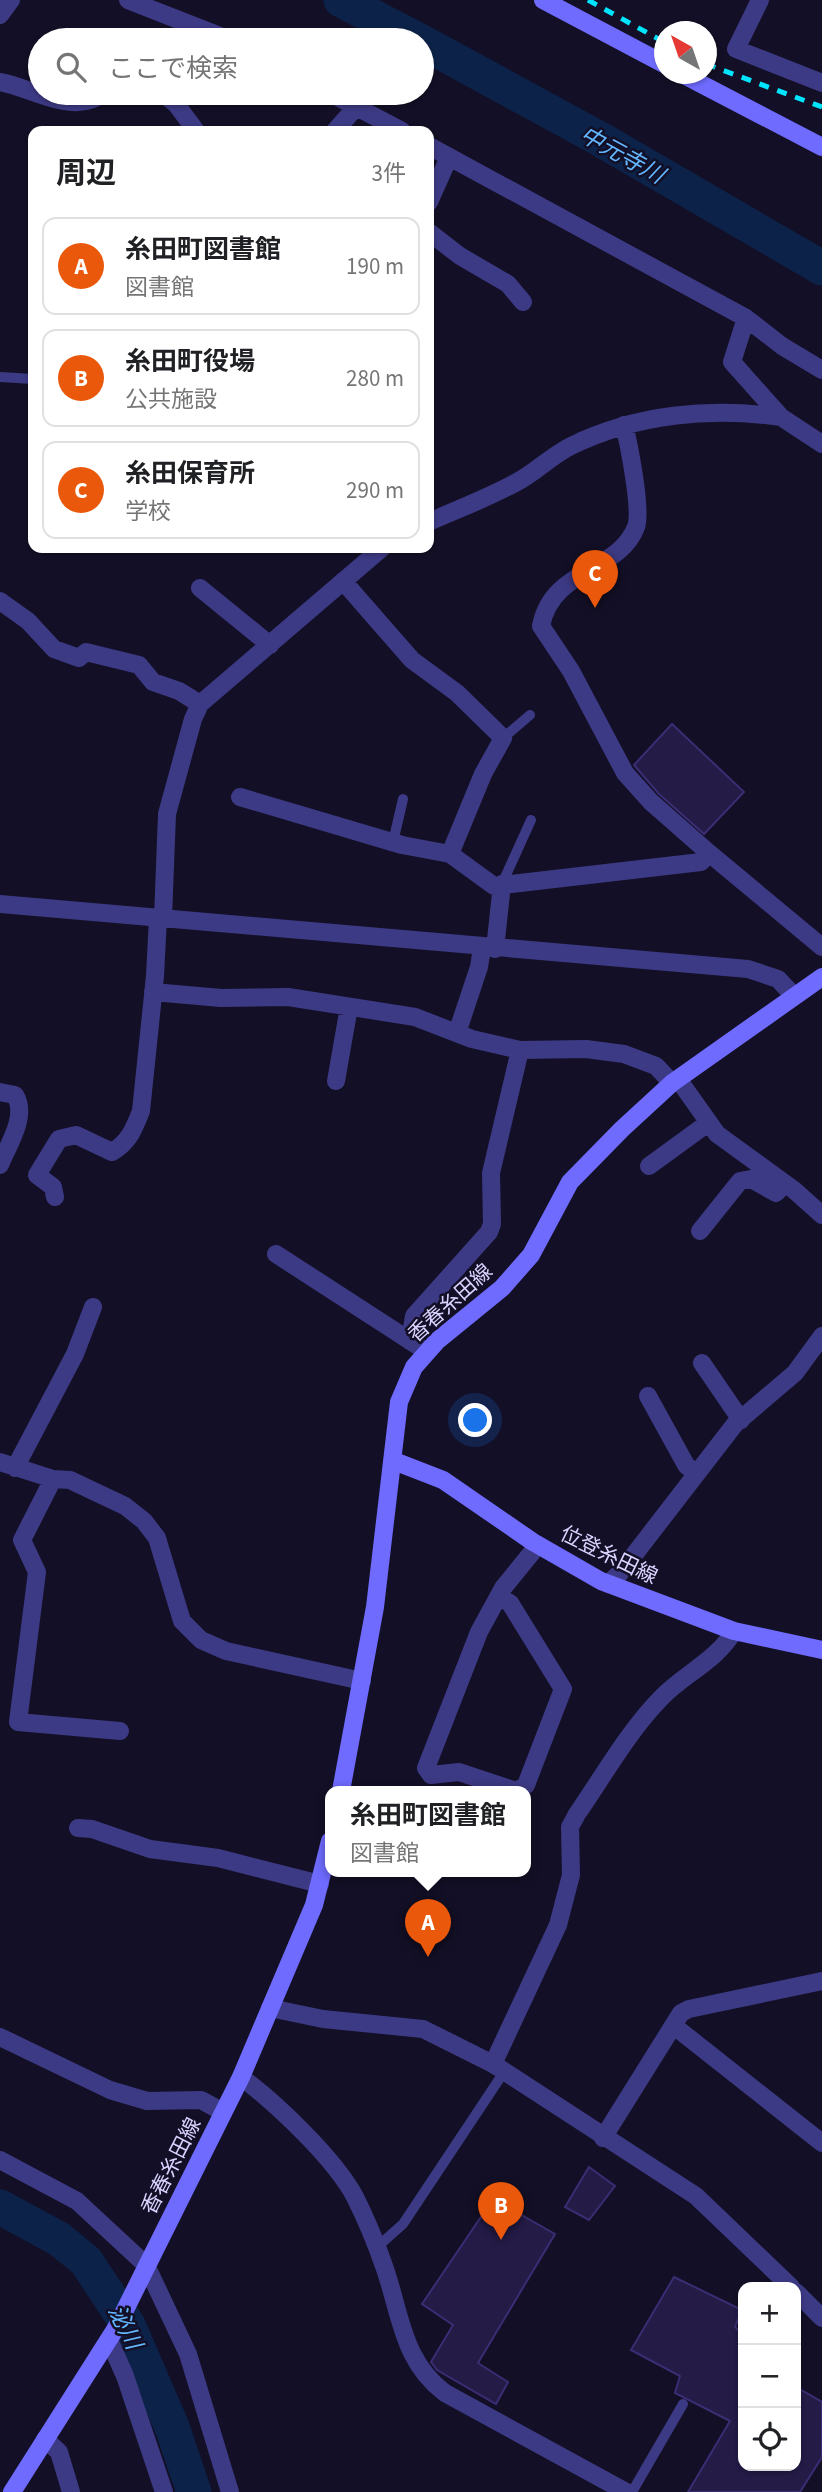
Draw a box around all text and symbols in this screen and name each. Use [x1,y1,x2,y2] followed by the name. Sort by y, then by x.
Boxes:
[654,21,717,84] north arrow
[28,28,434,105] search box
[52,48,90,86] icon: search
[108,50,238,87] text: ここで検索
[574,118,673,193] water label: 中元寺川
[56,152,116,195] text: 周辺
[372,157,406,190] text: 3件
[125,231,281,268] text: 糸田町図書館
[74,250,88,283] text: A
[346,250,404,283] text: 190 m
[125,271,194,304] text: 図書館
[125,343,255,380] text: 糸田町役場
[74,362,88,395] text: B
[346,362,404,395] text: 280 m
[125,383,217,416] text: 公共施設
[125,455,255,492] text: 糸田保育所
[74,474,88,507] text: C
[346,474,404,507] text: 290 m
[125,495,171,528] text: 学校
[572,550,618,608] pin: C
[401,1257,499,1349] street label: 香春糸田線
[458,1403,492,1437] your location
[555,1519,663,1591] street label: 位登糸田線
[325,1786,531,1877] popup
[350,1797,506,1834] text: 糸田町図書館
[350,1837,419,1870] text: 図書館
[405,1899,451,1957] pin: A
[134,2112,208,2220] street label: 香春糸田線
[478,2182,524,2240] pin: B
[738,2282,801,2471] map controls
[738,2282,801,2345] button: +
[100,2299,152,2358] water label: 泌川
[738,2345,801,2408] button: −
[738,2408,801,2471] button: locate

